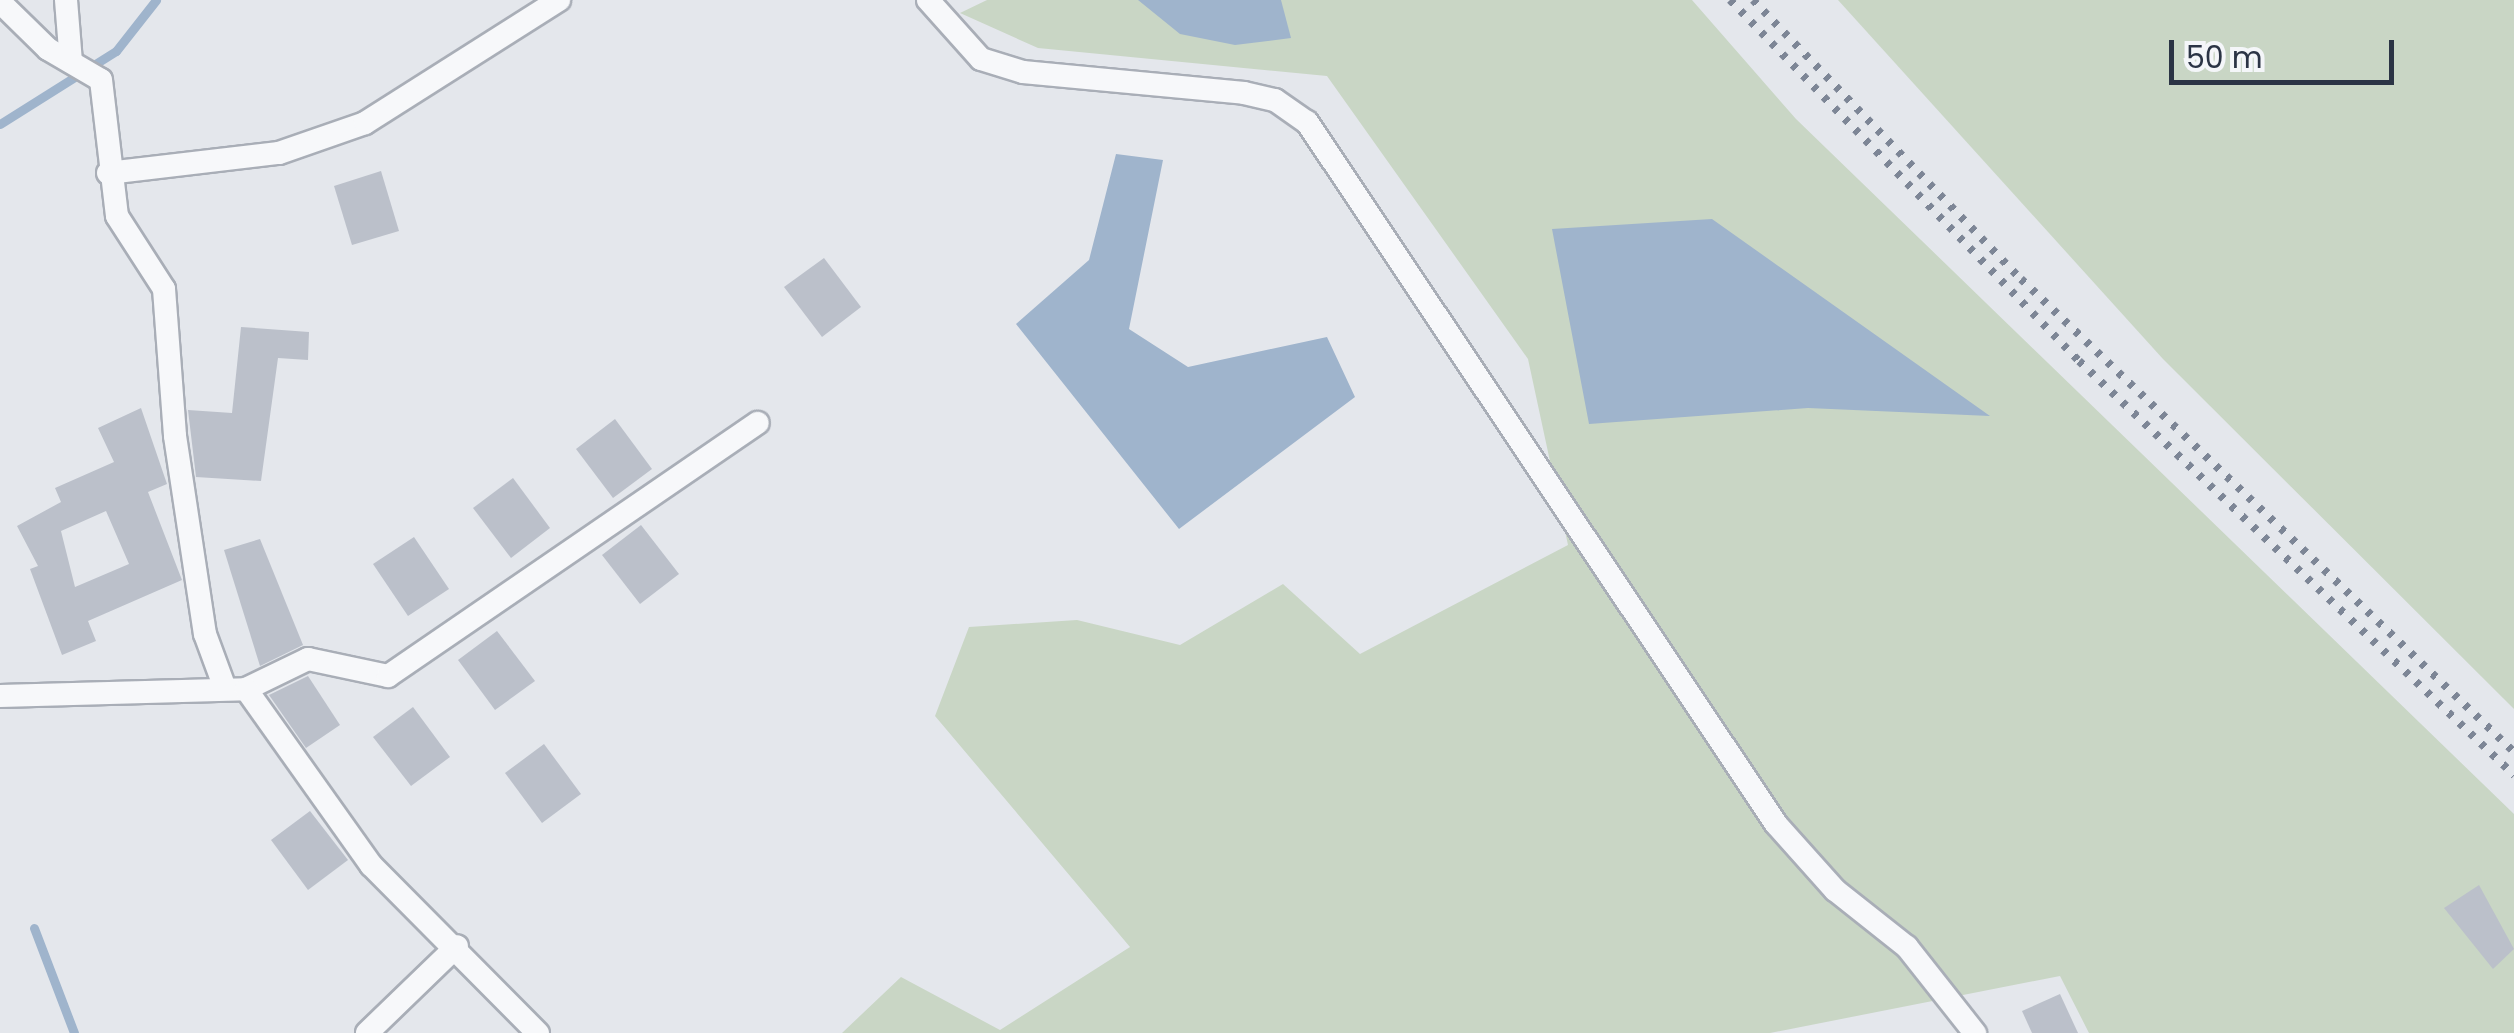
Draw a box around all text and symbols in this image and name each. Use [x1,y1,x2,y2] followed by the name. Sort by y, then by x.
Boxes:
[2174,20,2399,82] scale bar
[2186,36,2263,79] text: 50 m

